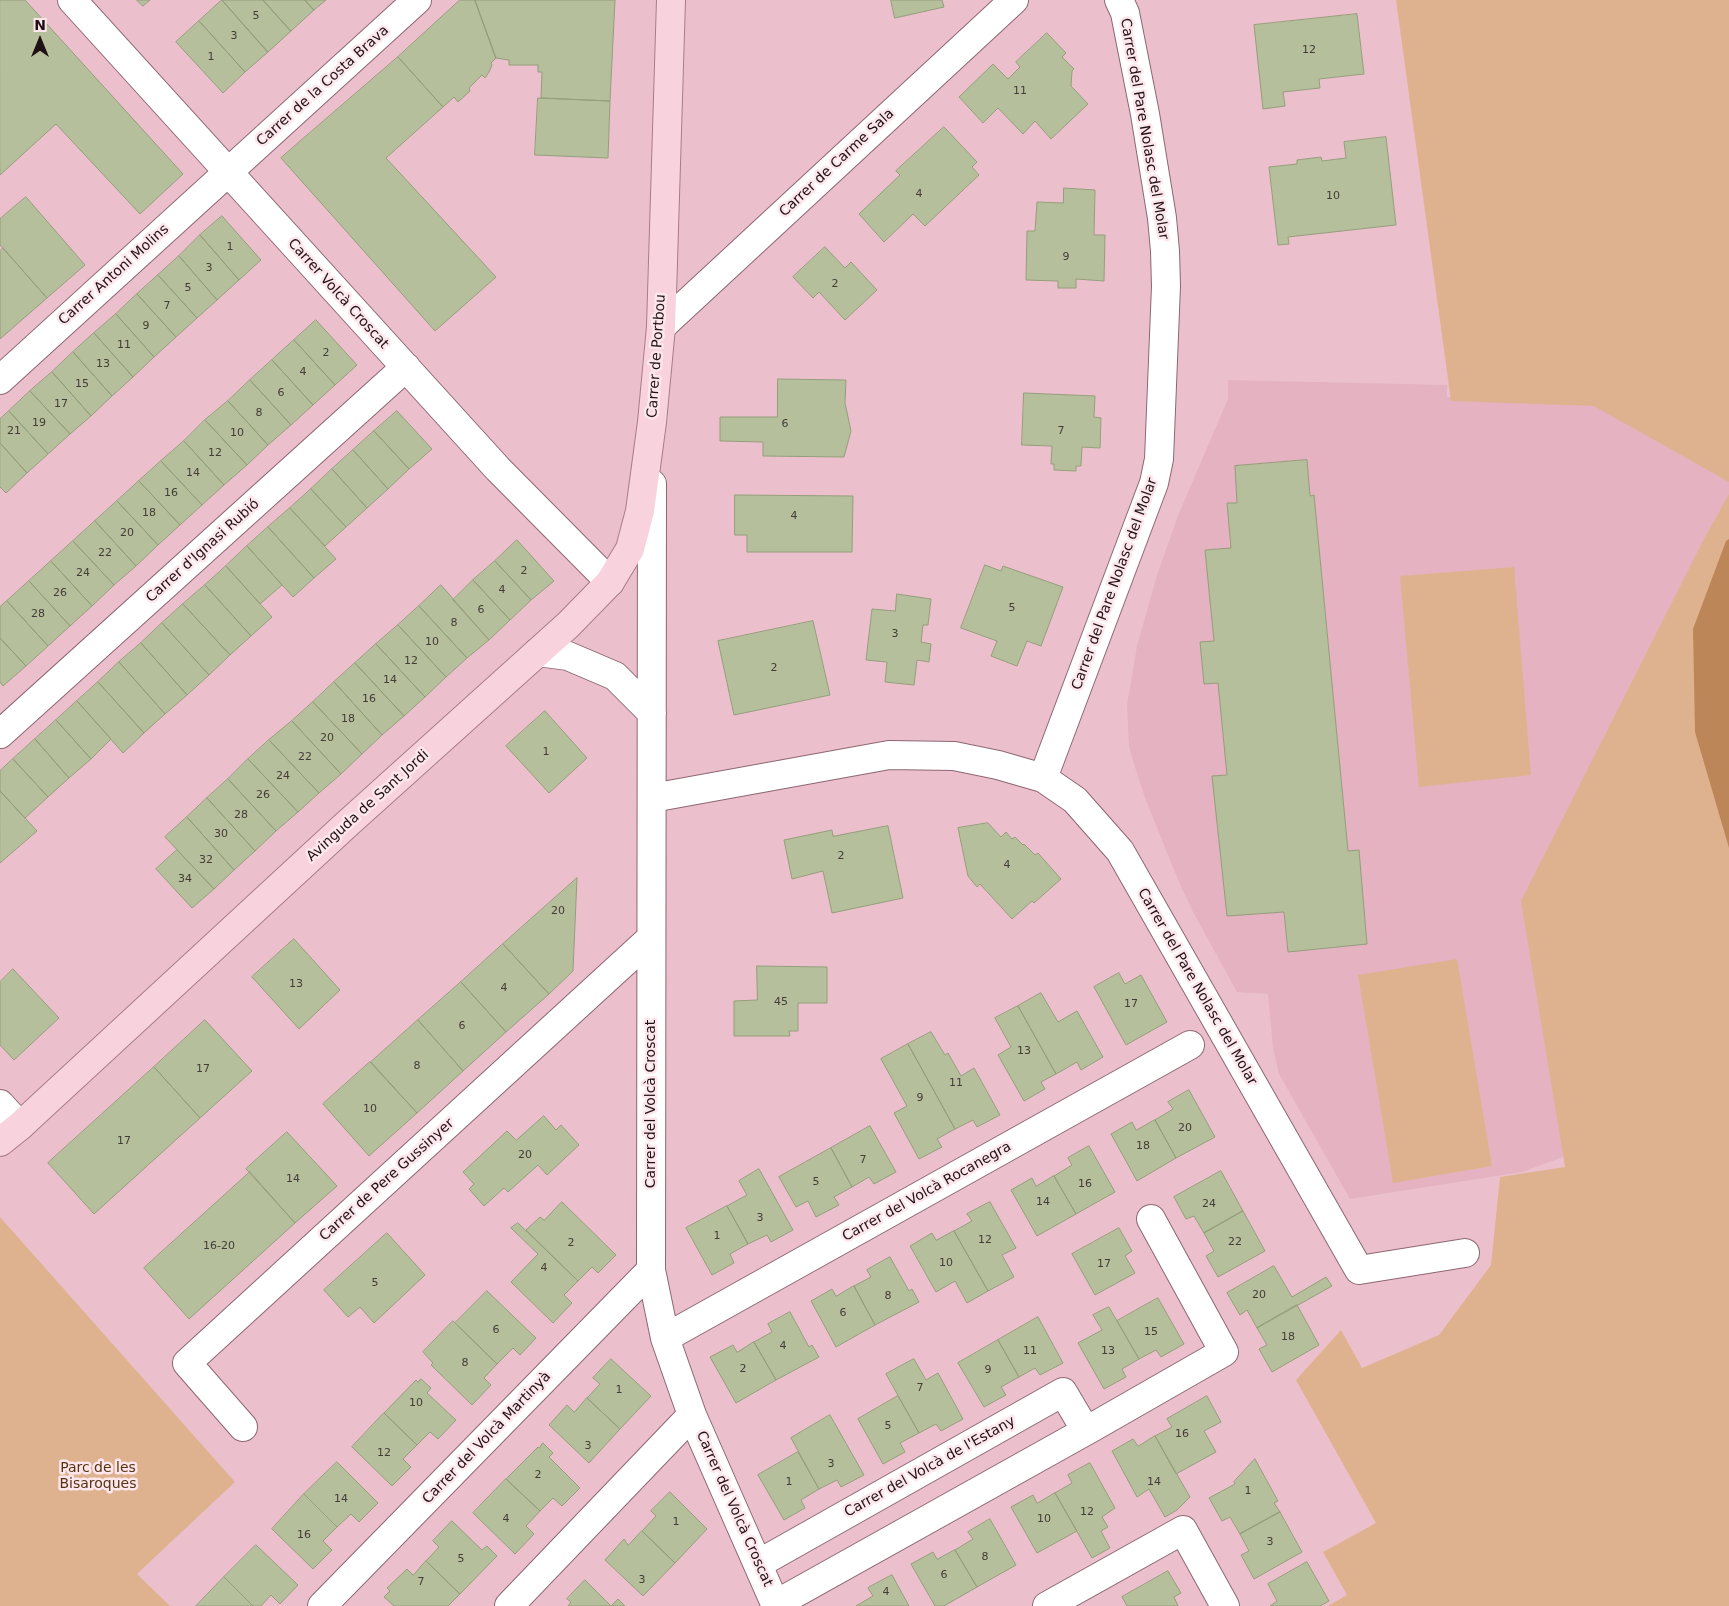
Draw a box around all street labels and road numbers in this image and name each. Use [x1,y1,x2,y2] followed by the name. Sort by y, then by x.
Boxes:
[1116,17,1172,241] street label: Carrer del Pare Nolasc del Molar
[253,22,393,150] street label: Carrer de la Costa Brava
[776,106,898,220] street label: Carrer de Carme Sala
[55,221,173,329] street label: Carrer Antoni Molins
[284,235,392,353] street label: Carrer Volcà Croscat
[644,293,670,419] street label: Carrer de Portbou
[1069,476,1161,692] street label: Carrer del Pare Nolasc del Molar
[143,496,263,606] street label: Carrer d'Ignasi Rubió
[303,747,433,865] street label: Avinguda de Sant Jordi
[1134,886,1260,1088] street label: Carrer del Pare Nolasc del Molar
[643,1020,659,1188] street label: Carrer del Volcà Croscat
[316,1115,458,1245] street label: Carrer de Pere Gussinyer
[840,1139,1014,1245] street label: Carrer del Volcà Rocanegra
[419,1368,555,1508] street label: Carrer del Volcà Martinyà
[842,1413,1018,1521] street label: Carrer del Volcà de l'Estany
[692,1429,776,1589] street label: Carrer del Volcà Croscat

